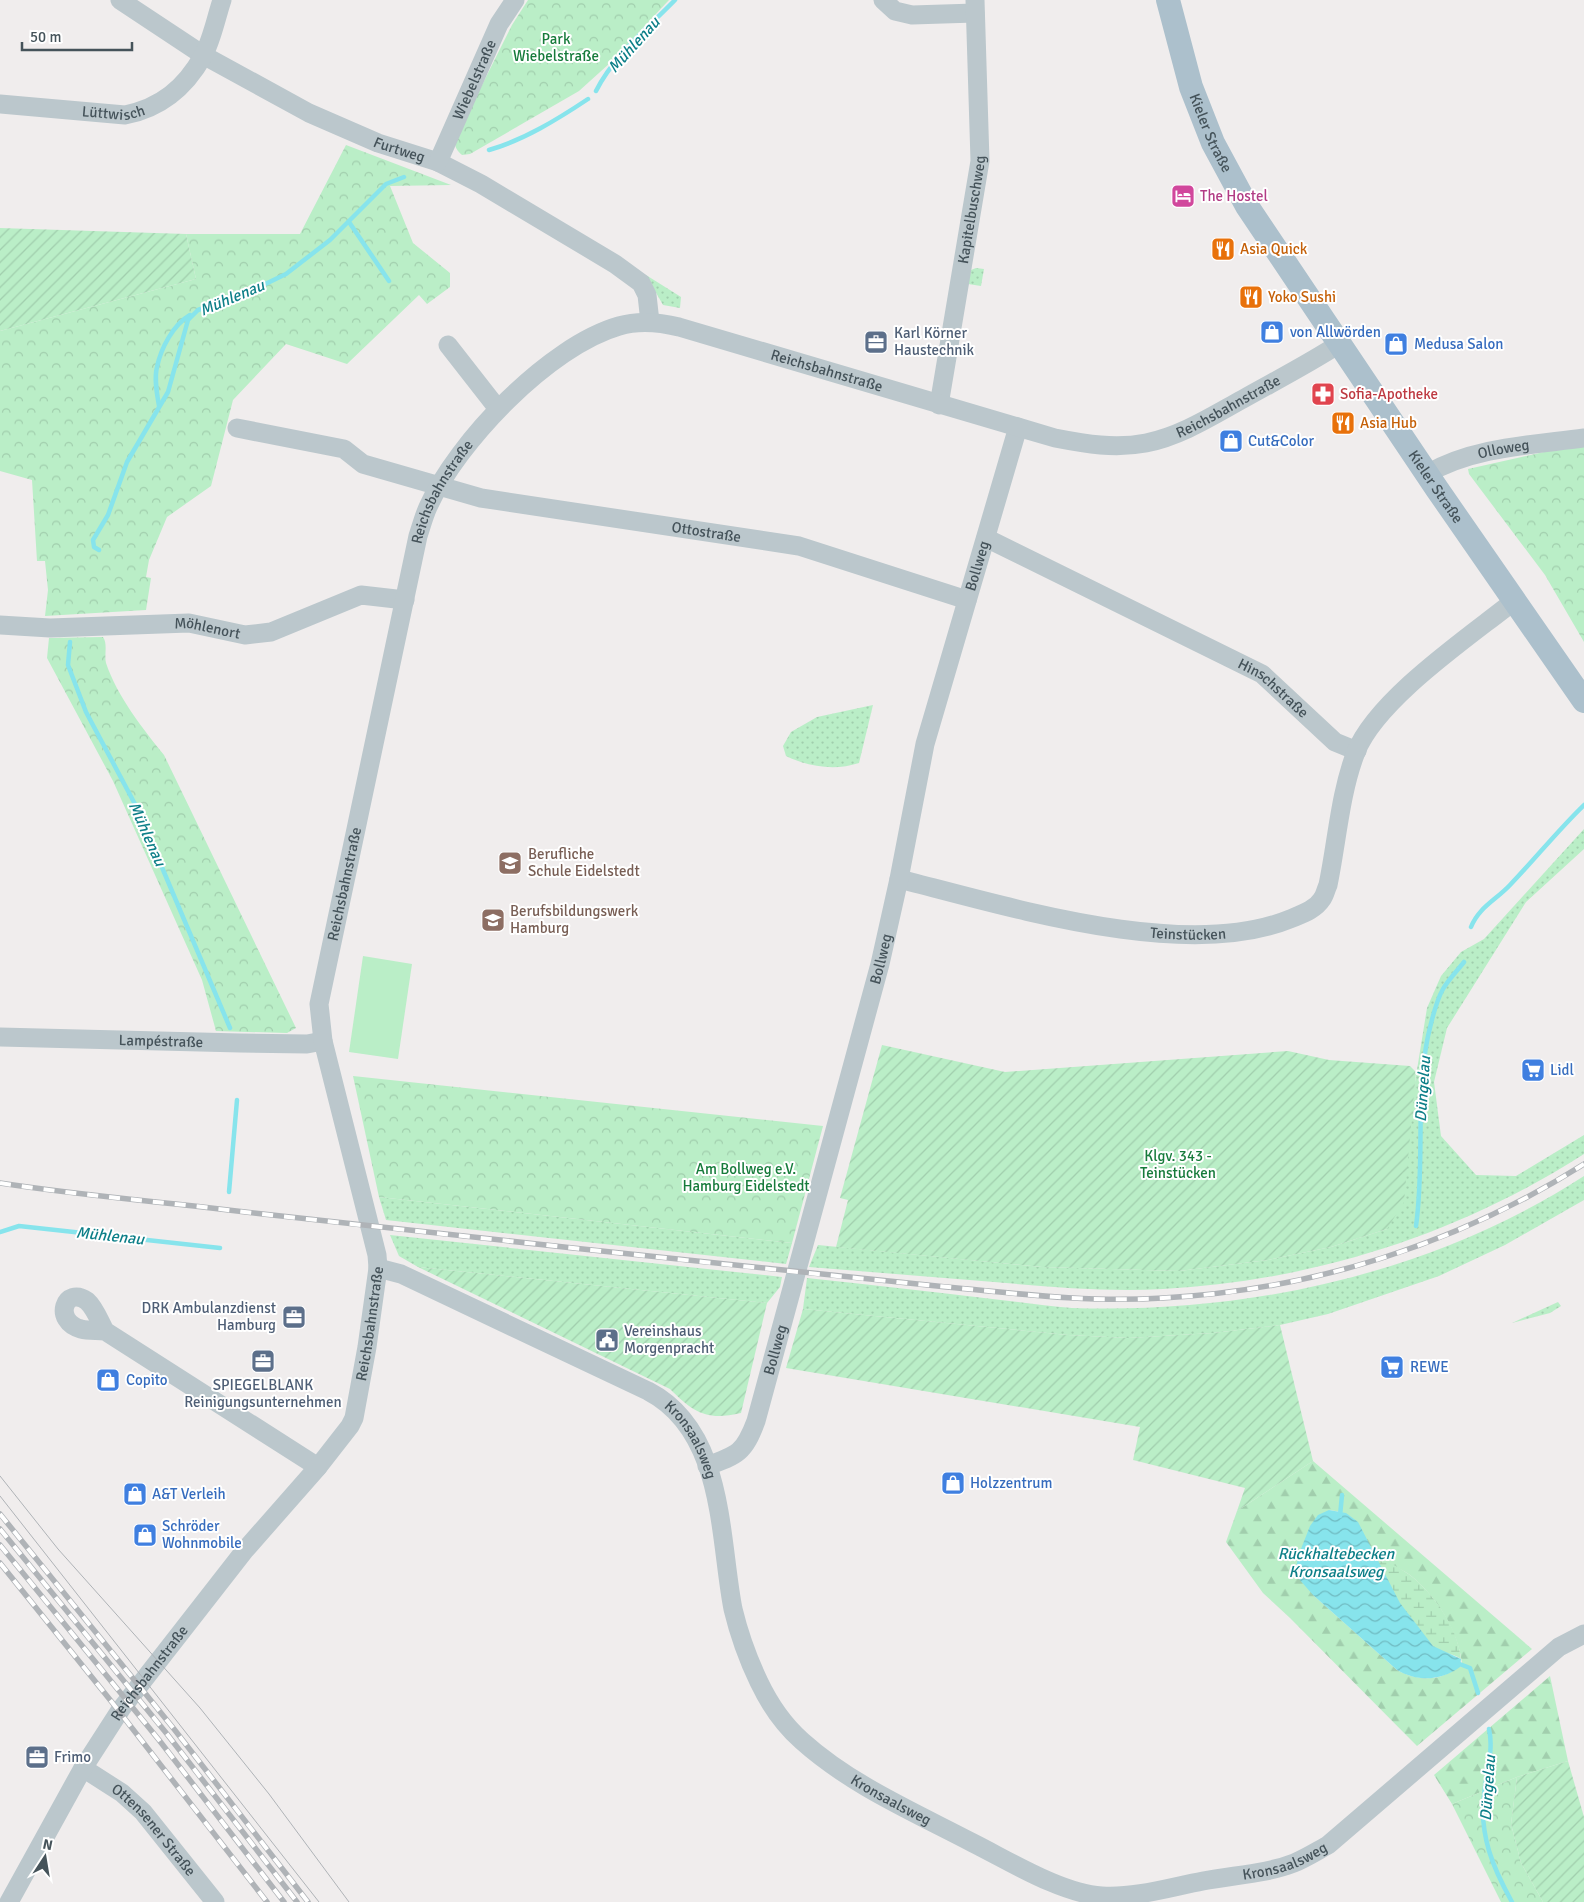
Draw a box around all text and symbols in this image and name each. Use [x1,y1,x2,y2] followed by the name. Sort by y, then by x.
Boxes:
[604,12,665,77] water label: Mühlenau
[22,20,132,52] scale bar
[30,28,61,46] text: 50 m
[513,30,599,65] park label: Park Wiebelstraße
[449,37,500,123] street label: Wiebelstraße
[1185,91,1236,176] street label: Kieler Straße
[81,101,147,124] street label: Lüttwisch
[371,133,427,166] street label: Furtweg
[954,155,989,265] street label: Kapitelbuschweg
[1170,183,1196,209] hotel icon: The Hostel
[1200,187,1268,205] place label: The Hostel
[1210,236,1236,262] restaurant icon: Asia Quick
[1240,240,1308,258] place label: Asia Quick
[197,275,269,321] water label: Mühlenau
[1238,284,1264,310] restaurant icon: Yoko Sushi
[1268,288,1336,306] place label: Yoko Sushi
[1259,319,1285,345] shop icon: von Allwörden
[1290,323,1381,341] place label: von Allwörden
[894,324,975,359] place label: Karl Körner Haustechnik
[863,329,889,355] office icon: Karl Körner Haustechnik
[1383,331,1409,357] shop icon: Medusa Salon
[1414,335,1503,353] place label: Medusa Salon
[769,346,885,396] street label: Reichsbahnstraße
[1173,371,1283,442] street label: Reichsbahnstraße
[1310,381,1336,407] pharmacy icon: Sofia-Apotheke
[1340,385,1438,403] place label: Sofia-Apotheke
[1330,410,1356,436] restaurant icon: Asia Hub
[1360,414,1417,432] place label: Asia Hub
[1218,428,1244,454] shop icon: Cut&Color
[1248,432,1315,450] place label: Cut&Color
[408,436,477,545] street label: Reichsbahnstraße
[1476,436,1531,463] street label: Olloweg
[1404,447,1467,527] street label: Kieler Straße
[671,518,742,546] street label: Ottostraße
[961,539,993,593] street label: Bollweg
[174,614,242,643] street label: Möhlenort
[1235,655,1312,722] street label: Hinschstraße
[124,799,171,870] water label: Mühlenau
[324,825,365,942] street label: Reichsbahnstraße
[528,845,640,880] place label: Berufliche Schule Eidelstedt
[497,850,523,876] school or university icon: Berufliche Schule Eidelstedt
[510,902,639,937] place label: Berufsbildungswerk Hamburg
[480,907,506,933] school or university icon: Berufsbildungswerk Hamburg
[1149,924,1227,944] street label: Teinstücken
[866,932,896,986] street label: Bollweg
[118,1031,203,1051] street label: Lampéstraße
[1411,1054,1435,1123] water label: Düngelau
[1520,1057,1546,1083] supermarket icon: Lidl
[1550,1061,1574,1079] place label: Lidl
[1140,1147,1216,1182] park label: Klgv. 343 - Teinstücken
[682,1160,810,1195] park label: Am Bollweg e.V. Hamburg Eidelstedt
[75,1222,146,1250] water label: Mühlenau
[352,1265,387,1383] street label: Reichsbahnstraße
[141,1299,276,1334] place label: DRK Ambulanzdienst Hamburg
[281,1304,307,1330] office icon: DRK Ambulanzdienst Hamburg
[624,1322,714,1357] place label: Vereinshaus Morgenpracht
[760,1323,791,1377] street label: Bollweg
[594,1327,620,1353] public building icon: Vereinshaus Morgenpracht
[250,1348,276,1374] office icon: SPIEGELBLANK Reinigungsunternehmen
[1379,1354,1405,1380] supermarket icon: REWE
[1410,1358,1449,1376] place label: REWE
[95,1367,121,1393] shop icon: Copito
[126,1371,168,1389] place label: Copito
[184,1376,342,1411] place label: SPIEGELBLANK Reinigungsunternehmen
[661,1396,720,1481] street label: Kronsaalsweg
[940,1470,966,1496] shop icon: Holzzentrum
[970,1474,1052,1492] place label: Holzzentrum
[122,1481,148,1507] shop icon: A&T Verleih
[152,1485,226,1503] place label: A&T Verleih
[162,1517,242,1552] place label: Schröder Wohnmobile
[132,1522,158,1548] shop icon: Schröder Wohnmobile
[1278,1544,1396,1582] water label: Rückhaltebecken Kronsaalsweg
[107,1622,192,1724] street label: Reichsbahnstraße
[24,1744,50,1770] office icon: Frimo
[54,1748,91,1766] place label: Frimo
[1476,1753,1500,1822] water label: Düngelau
[847,1771,934,1829] street label: Kronsaalsweg
[108,1780,200,1880] street label: Ottensener Straße
[20,1832,70,1882] north arrow
[41,1835,54,1854] text: N
[1241,1838,1331,1884] street label: Kronsaalsweg

